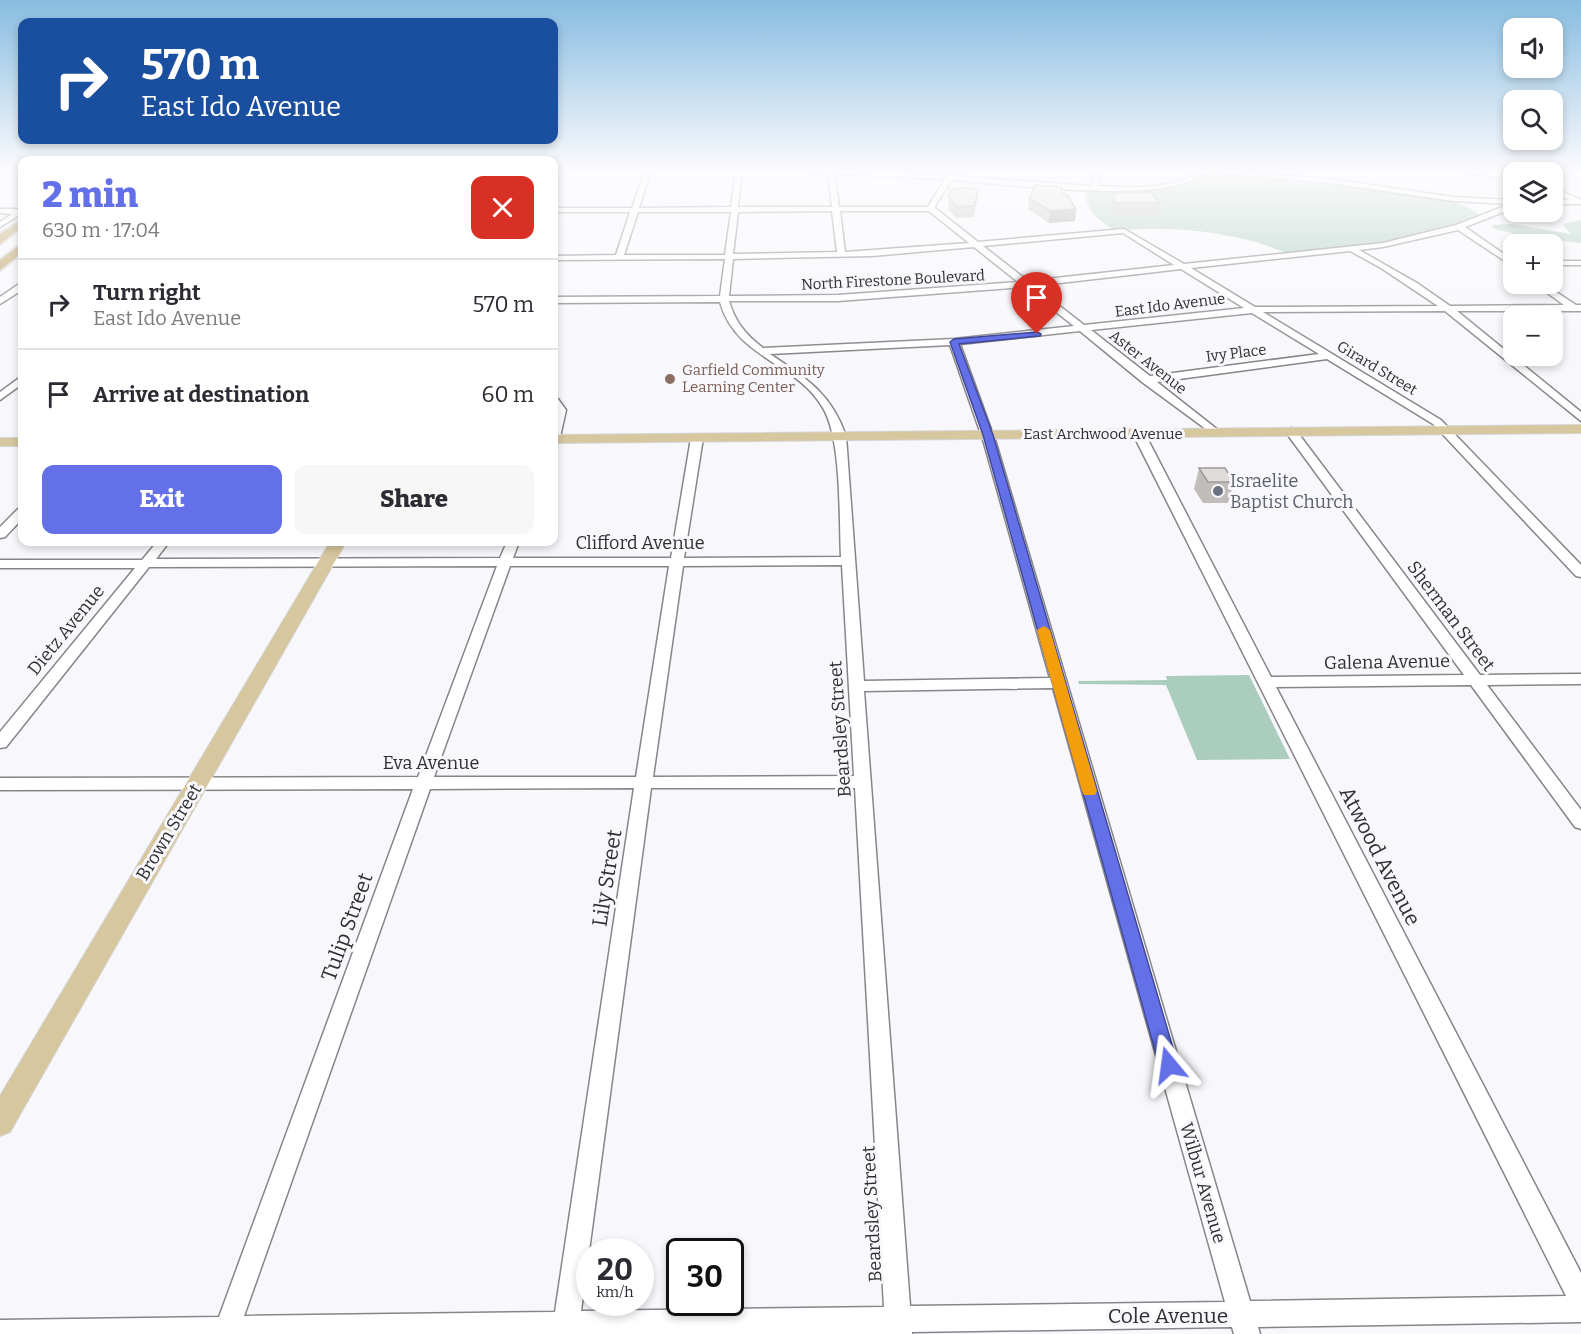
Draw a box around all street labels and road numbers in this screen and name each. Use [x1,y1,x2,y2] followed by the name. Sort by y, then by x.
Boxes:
[801,266,985,294] street label: North Firestone Boulevard
[1114,289,1226,321] street label: East Ido Avenue
[1106,326,1190,398] street label: Aster Avenue
[1334,337,1421,399] street label: Girard Street
[1205,340,1267,366] street label: Ivy Place
[1023,425,1183,443] street label: East Archwood Avenue
[575,532,705,554] street label: Clifford Avenue
[1402,557,1500,676] street label: Sherman Street
[23,580,109,680] street label: Dietz Avenue
[1324,650,1450,674] street label: Galena Avenue
[824,660,856,798] street label: Beardsley Street
[383,752,479,774] street label: Eva Avenue
[132,779,207,884] street label: Brown Street
[1334,782,1426,930] street label: Atwood Avenue
[587,827,628,928] street label: Lily Street
[315,869,379,985] street label: Tulip Street
[1175,1120,1231,1246] street label: Wilbur Avenue
[857,1145,887,1283] street label: Beardsley Street
[1108,1303,1228,1329] street label: Cole Avenue

